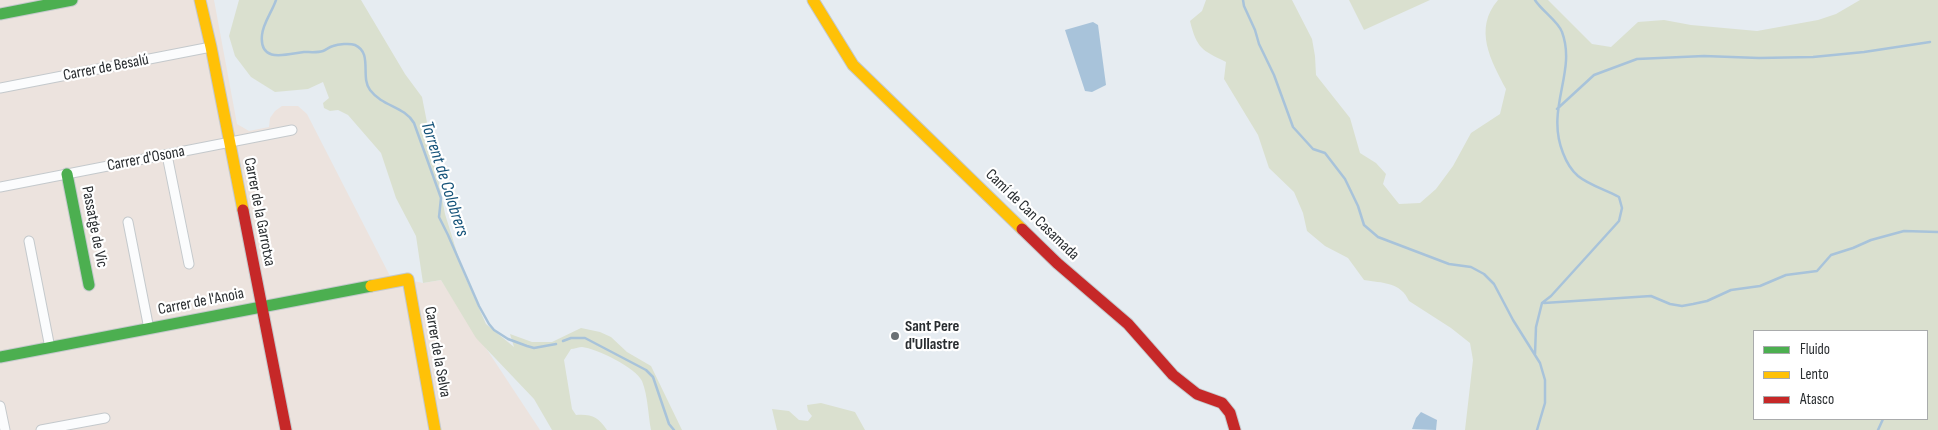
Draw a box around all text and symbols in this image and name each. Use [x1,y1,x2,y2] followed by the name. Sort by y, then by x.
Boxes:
[62,50,150,86] street label: Carrer de Besalú
[415,119,473,239] water label: Torrent de Colobrers
[106,142,186,176] street label: Carrer d'Osona
[239,156,279,268] street label: Carrer de la Garrotxa
[981,165,1083,265] street label: Camí de Can Casamada
[77,185,111,269] street label: Passatge de Vic
[156,284,246,320] street label: Carrer de l'Anoia
[420,305,454,399] street label: Carrer de la Selva
[905,317,959,355] place label: Sant Pere d'Ullastre
[889,330,901,342] marker: Sant Pere d'Ullastre
[1753,330,1928,420] legend
[1800,340,1830,359] text: Fluido
[1800,365,1829,384] text: Lento
[1800,390,1834,409] text: Atasco

